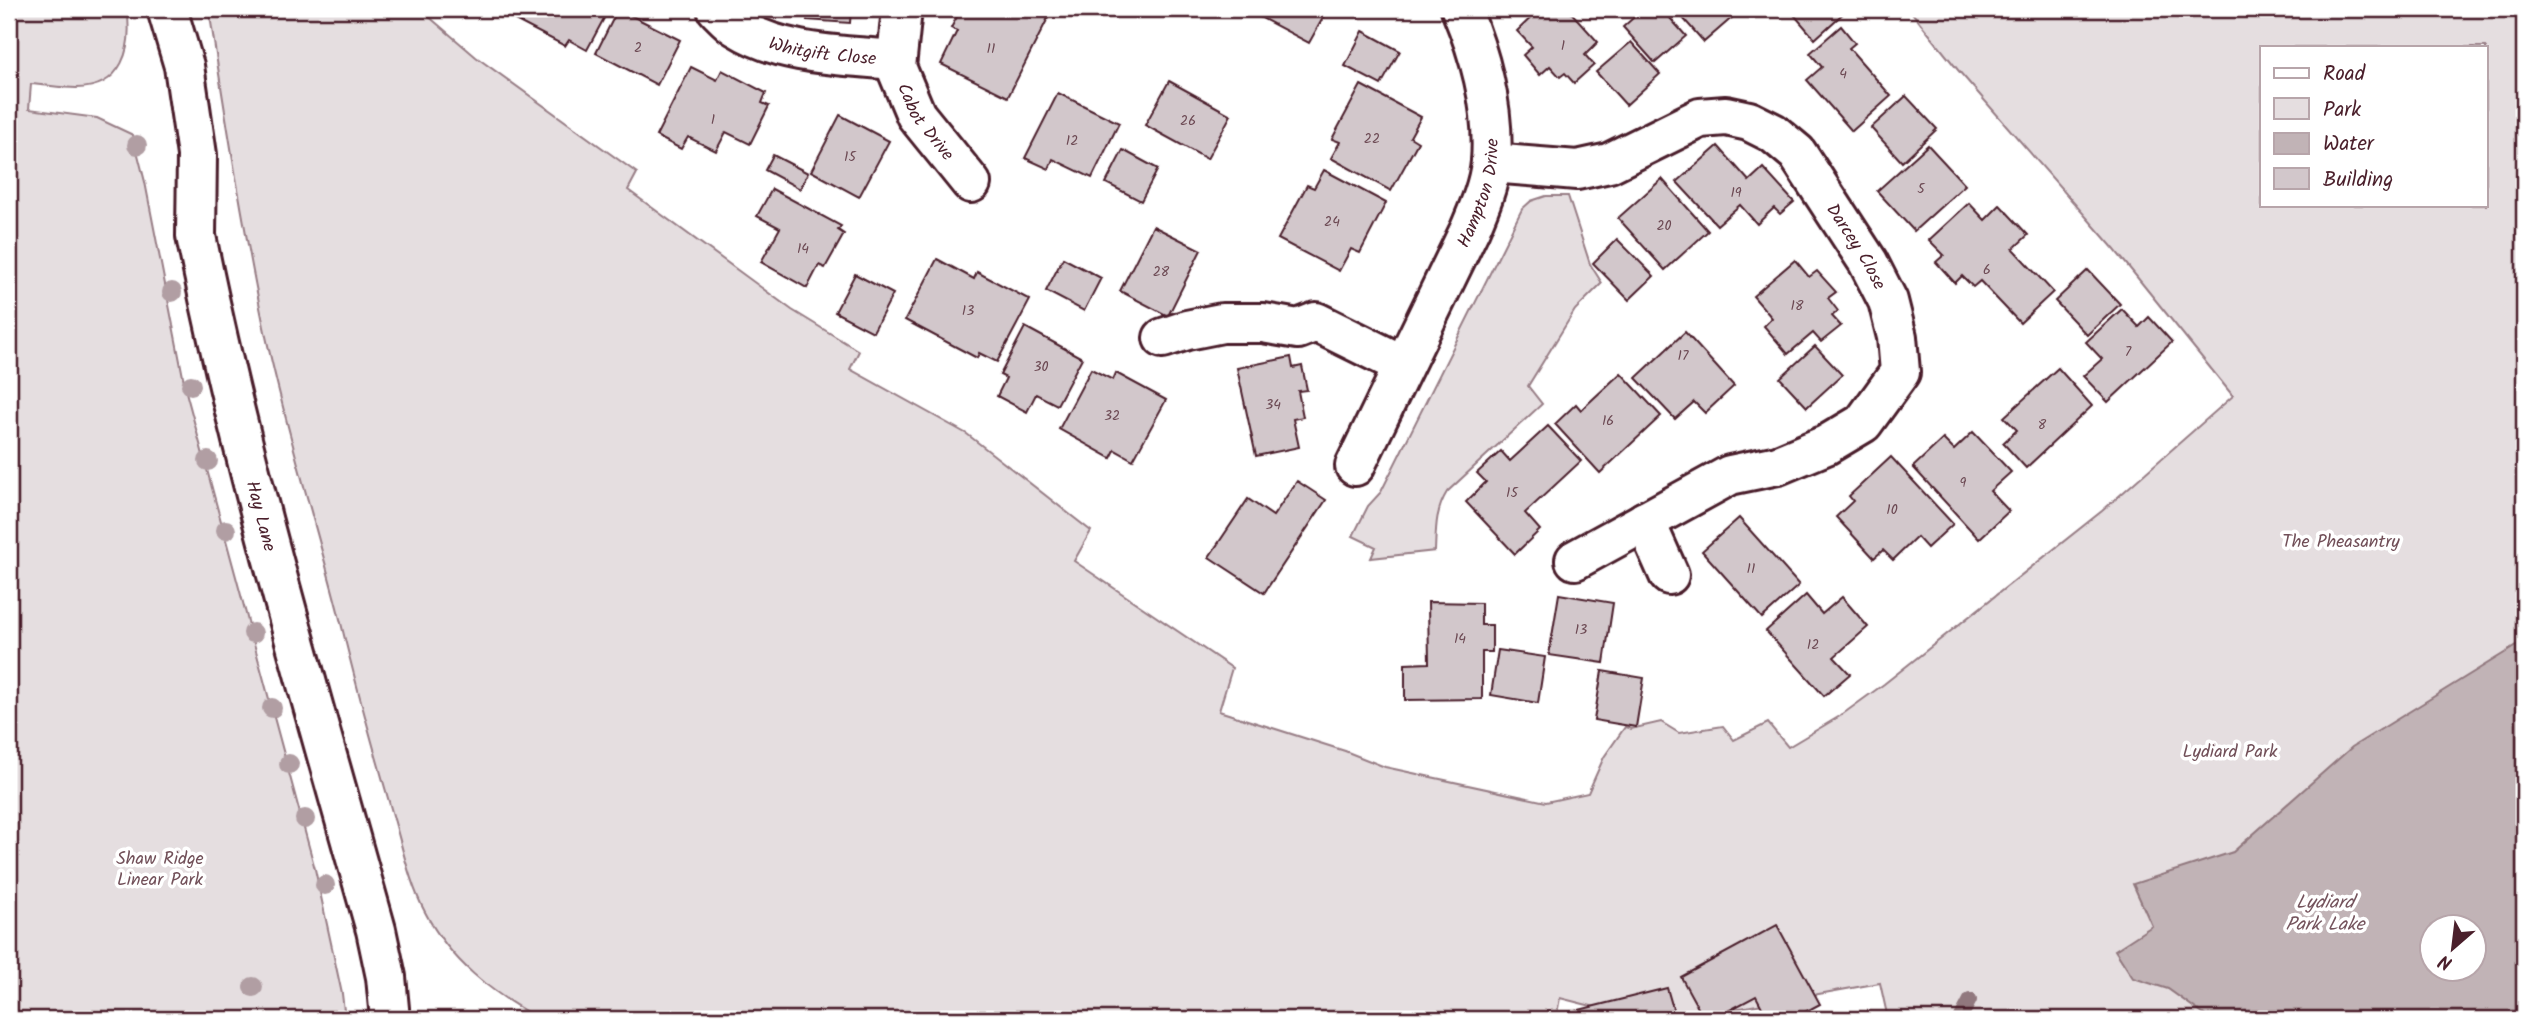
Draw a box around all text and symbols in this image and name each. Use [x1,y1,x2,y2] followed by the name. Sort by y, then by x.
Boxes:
[765,30,877,74] street label: Whitgift Close
[1561,35,1565,57] house number: 1
[634,37,642,59] house number: 2
[987,38,995,60] house number: 11
[2260,46,2488,206] legend
[2323,58,2366,91] text: Road
[1839,63,1847,85] house number: 4
[888,79,961,168] street label: Cabot Drive
[2323,94,2361,127] text: Park
[711,109,715,131] house number: 1
[1180,110,1196,132] house number: 26
[1364,128,1380,150] house number: 22
[2323,128,2375,161] text: Water
[1066,130,1078,152] house number: 12
[1450,138,1508,253] street label: Hampton Drive
[844,146,857,168] house number: 15
[2323,164,2393,197] text: Building
[1917,178,1926,200] house number: 5
[1730,182,1742,204] house number: 19
[1818,198,1893,295] street label: Darcey Close
[1324,211,1340,233] house number: 24
[1656,215,1672,237] house number: 20
[797,238,809,260] house number: 14
[1983,259,1991,281] house number: 6
[1153,261,1170,283] house number: 28
[1791,295,1804,317] house number: 18
[962,300,974,322] house number: 13
[2125,341,2132,363] house number: 7
[1678,345,1689,367] house number: 17
[1034,356,1049,378] house number: 30
[1265,394,1281,416] house number: 34
[1104,405,1120,427] house number: 32
[1602,410,1614,432] house number: 16
[2038,414,2047,436] house number: 8
[1960,472,1967,494] house number: 9
[237,478,283,555] street label: Hay Lane
[1506,482,1519,504] house number: 15
[1886,499,1898,521] house number: 10
[2282,528,2400,557] park label: The Pheasantry
[1747,558,1755,580] house number: 11
[1575,619,1587,641] house number: 13
[1454,628,1466,650] house number: 14
[1807,634,1819,656] house number: 12
[2183,738,2278,767] park label: Lydiard Park
[116,845,204,895] park label: Shaw Ridge Linear Park
[2286,888,2367,940] water label: Lydiard Park Lake
[2418,912,2488,982] north arrow
[2434,945,2458,977] text: N

